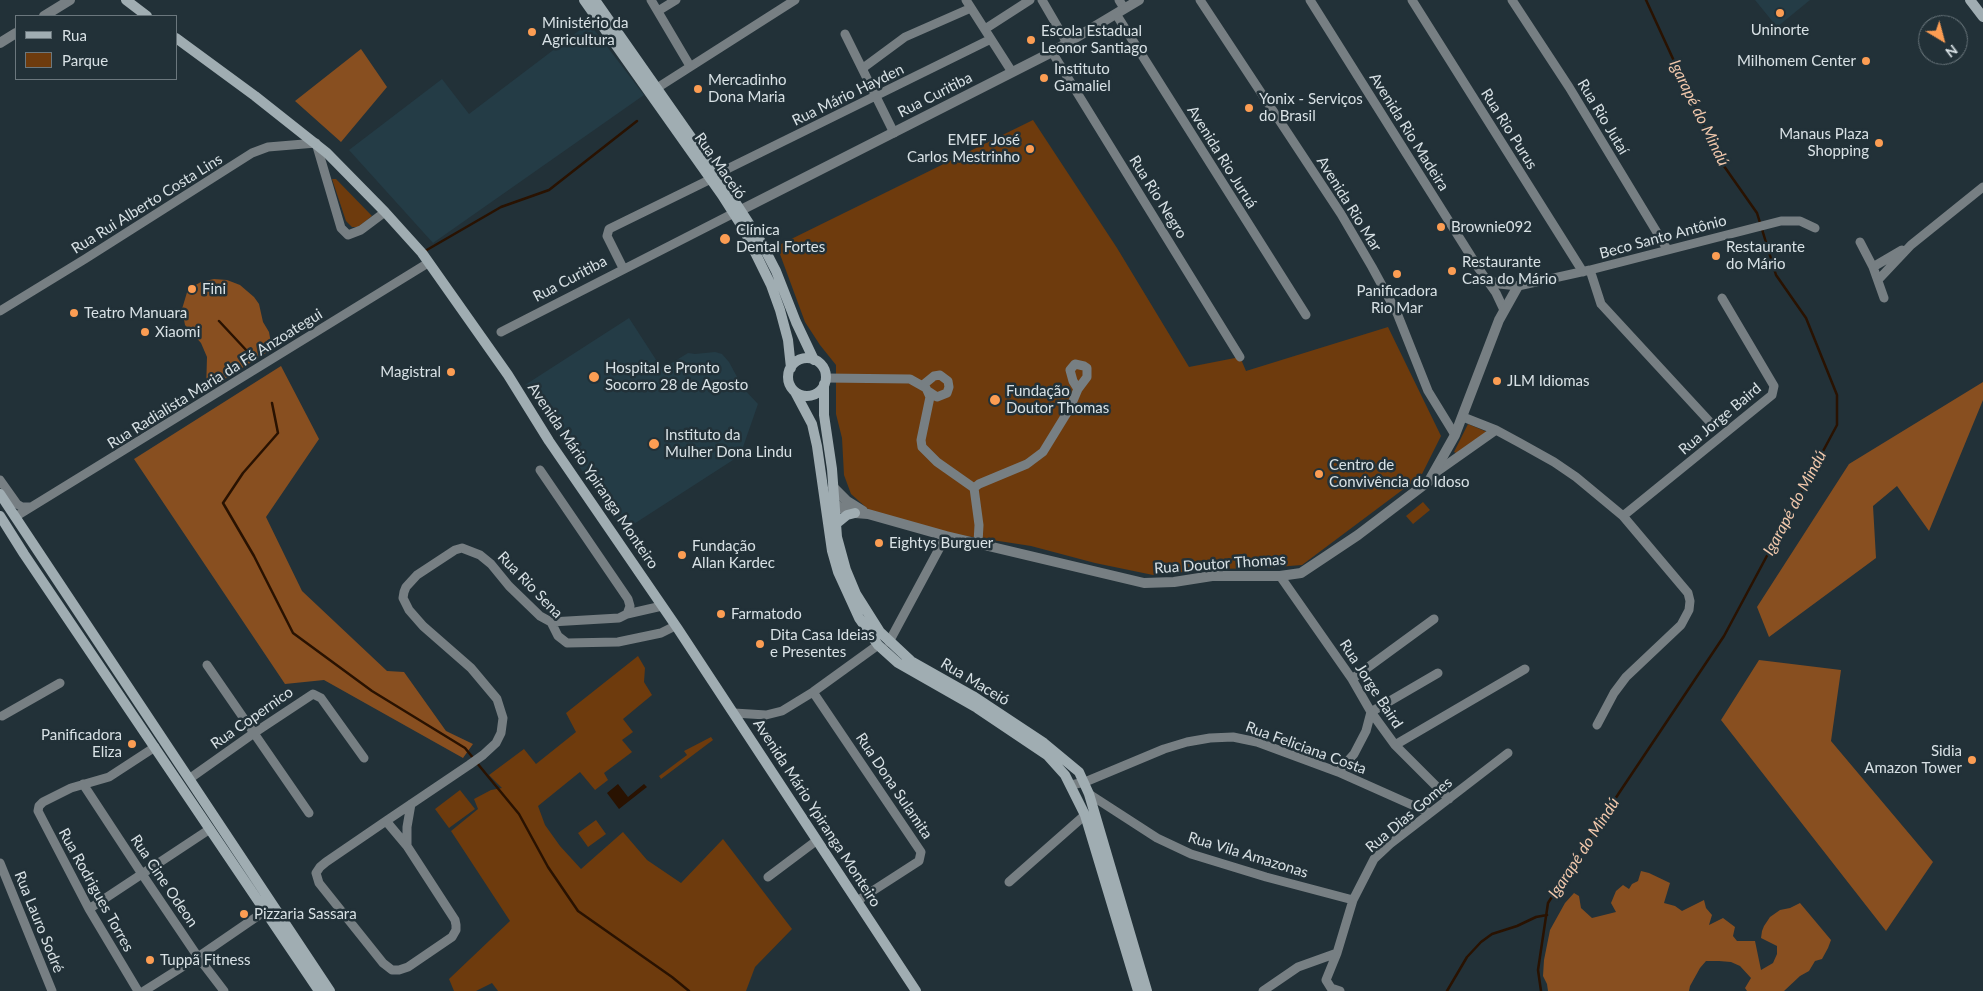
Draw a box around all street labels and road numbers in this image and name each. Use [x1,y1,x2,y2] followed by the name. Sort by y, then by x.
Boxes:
[789,60,907,130] street label: Rua Mário Hayden
[895,69,975,121] street label: Rua Curitiba
[1365,70,1453,194] street label: Avenida Rio Madeira
[1573,76,1633,158] street label: Rua Rio Jutaí
[1477,85,1541,173] street label: Rua Rio Purus
[1183,102,1261,212] street label: Avenida Rio Juruá
[691,129,749,203] street label: Rua Maceió
[68,150,226,258] street label: Rua Rui Alberto Costa Lins
[1125,152,1191,242] street label: Rua Rio Negro
[1313,153,1385,255] street label: Avenida Rio Mar
[1597,211,1729,263] street label: Beco Santo Antônio
[530,252,610,306] street label: Rua Curitiba
[104,305,326,453] street label: Rua Radialista Maria da Fé Anzoategui
[1675,379,1765,459] street label: Rua Jorge Baird
[524,380,662,572] street label: Avenida Mário Ypiranga Monteiro
[494,548,566,622] street label: Rua Rio Sena
[1154,550,1286,578] street label: Rua Doutor Thomas
[1336,636,1406,732] street label: Rua Jorge Baird
[937,654,1013,710] street label: Rua Maceió
[207,683,297,753] street label: Rua Copernico
[749,716,885,910] street label: Avenida Mário Ypiranga Monteiro
[1243,718,1369,778] street label: Rua Feliciana Costa
[852,729,936,843] street label: Rua Dona Sulamita
[1362,774,1456,856] street label: Rua Dias Gomes
[55,825,137,955] street label: Rua Rodrigues Torres
[1186,828,1310,882] street label: Rua Vila Amazonas
[126,831,202,931] street label: Rua Cine Odeon
[10,869,68,975] street label: Rua Lauro Sodré

